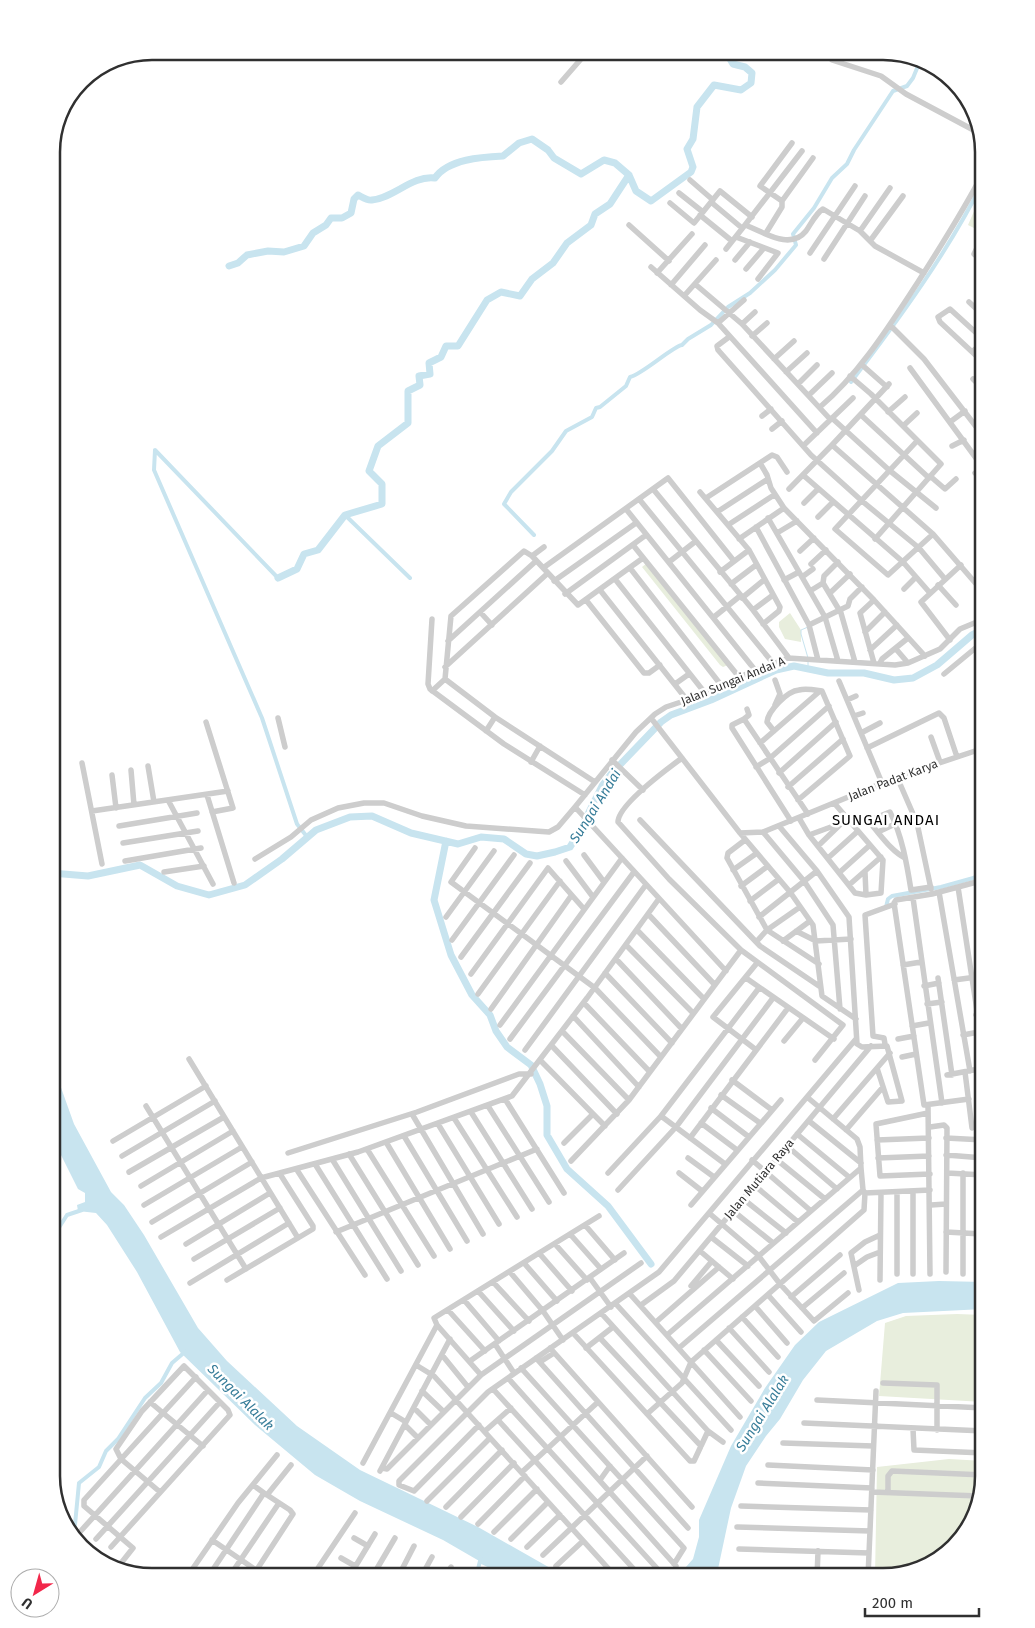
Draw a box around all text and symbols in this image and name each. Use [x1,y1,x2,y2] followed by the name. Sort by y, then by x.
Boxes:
[679,654,787,708] street label: Jalan Sungai Andai A
[846,756,940,804] street label: Jalan Padat Karya
[566,766,625,847] water label: Sungai Andai
[832,811,940,829] district label: SUNGAI ANDAI
[721,1136,797,1222] street label: Jalan Mutiara Raya
[203,1360,278,1434] water label: Sungai Alalak
[732,1372,793,1455] water label: Sungai Alalak
[10,1568,60,1618] north arrow
[865,1586,979,1618] scale bar
[19,1593,36,1613] text: U
[872,1594,913,1612] text: 200 m

